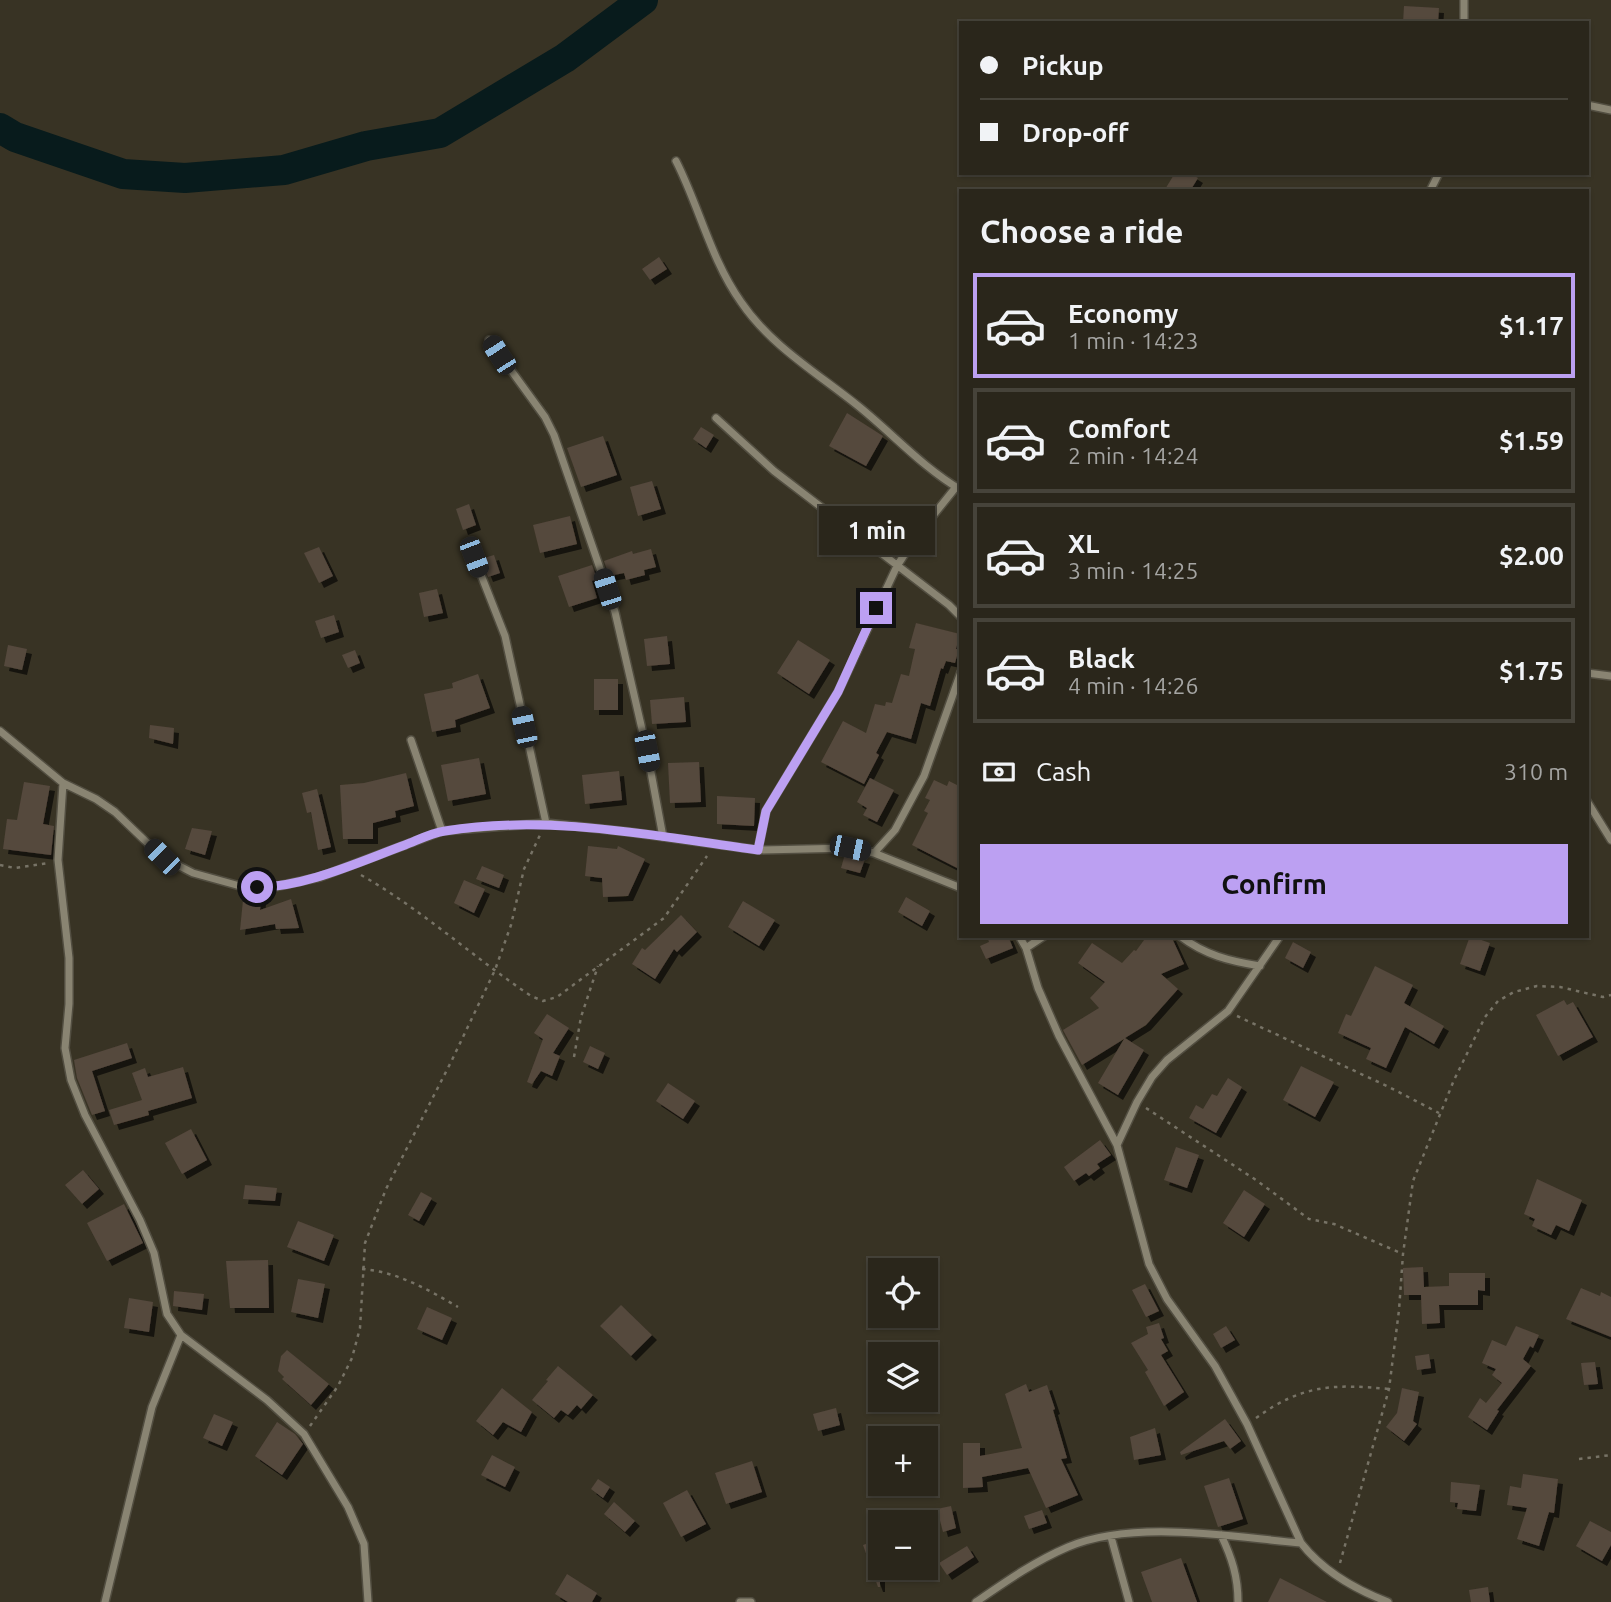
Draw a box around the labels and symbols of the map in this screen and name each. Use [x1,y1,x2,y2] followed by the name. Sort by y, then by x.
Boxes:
[479,332,520,378] car
[818,506,934,556] callout: 1 min
[457,534,492,580] car
[591,566,624,612] car
[860,592,892,624] route end
[510,704,539,750] car
[633,728,662,774] car
[828,833,873,863] car
[140,835,185,879] car
[241,871,273,903] route start

